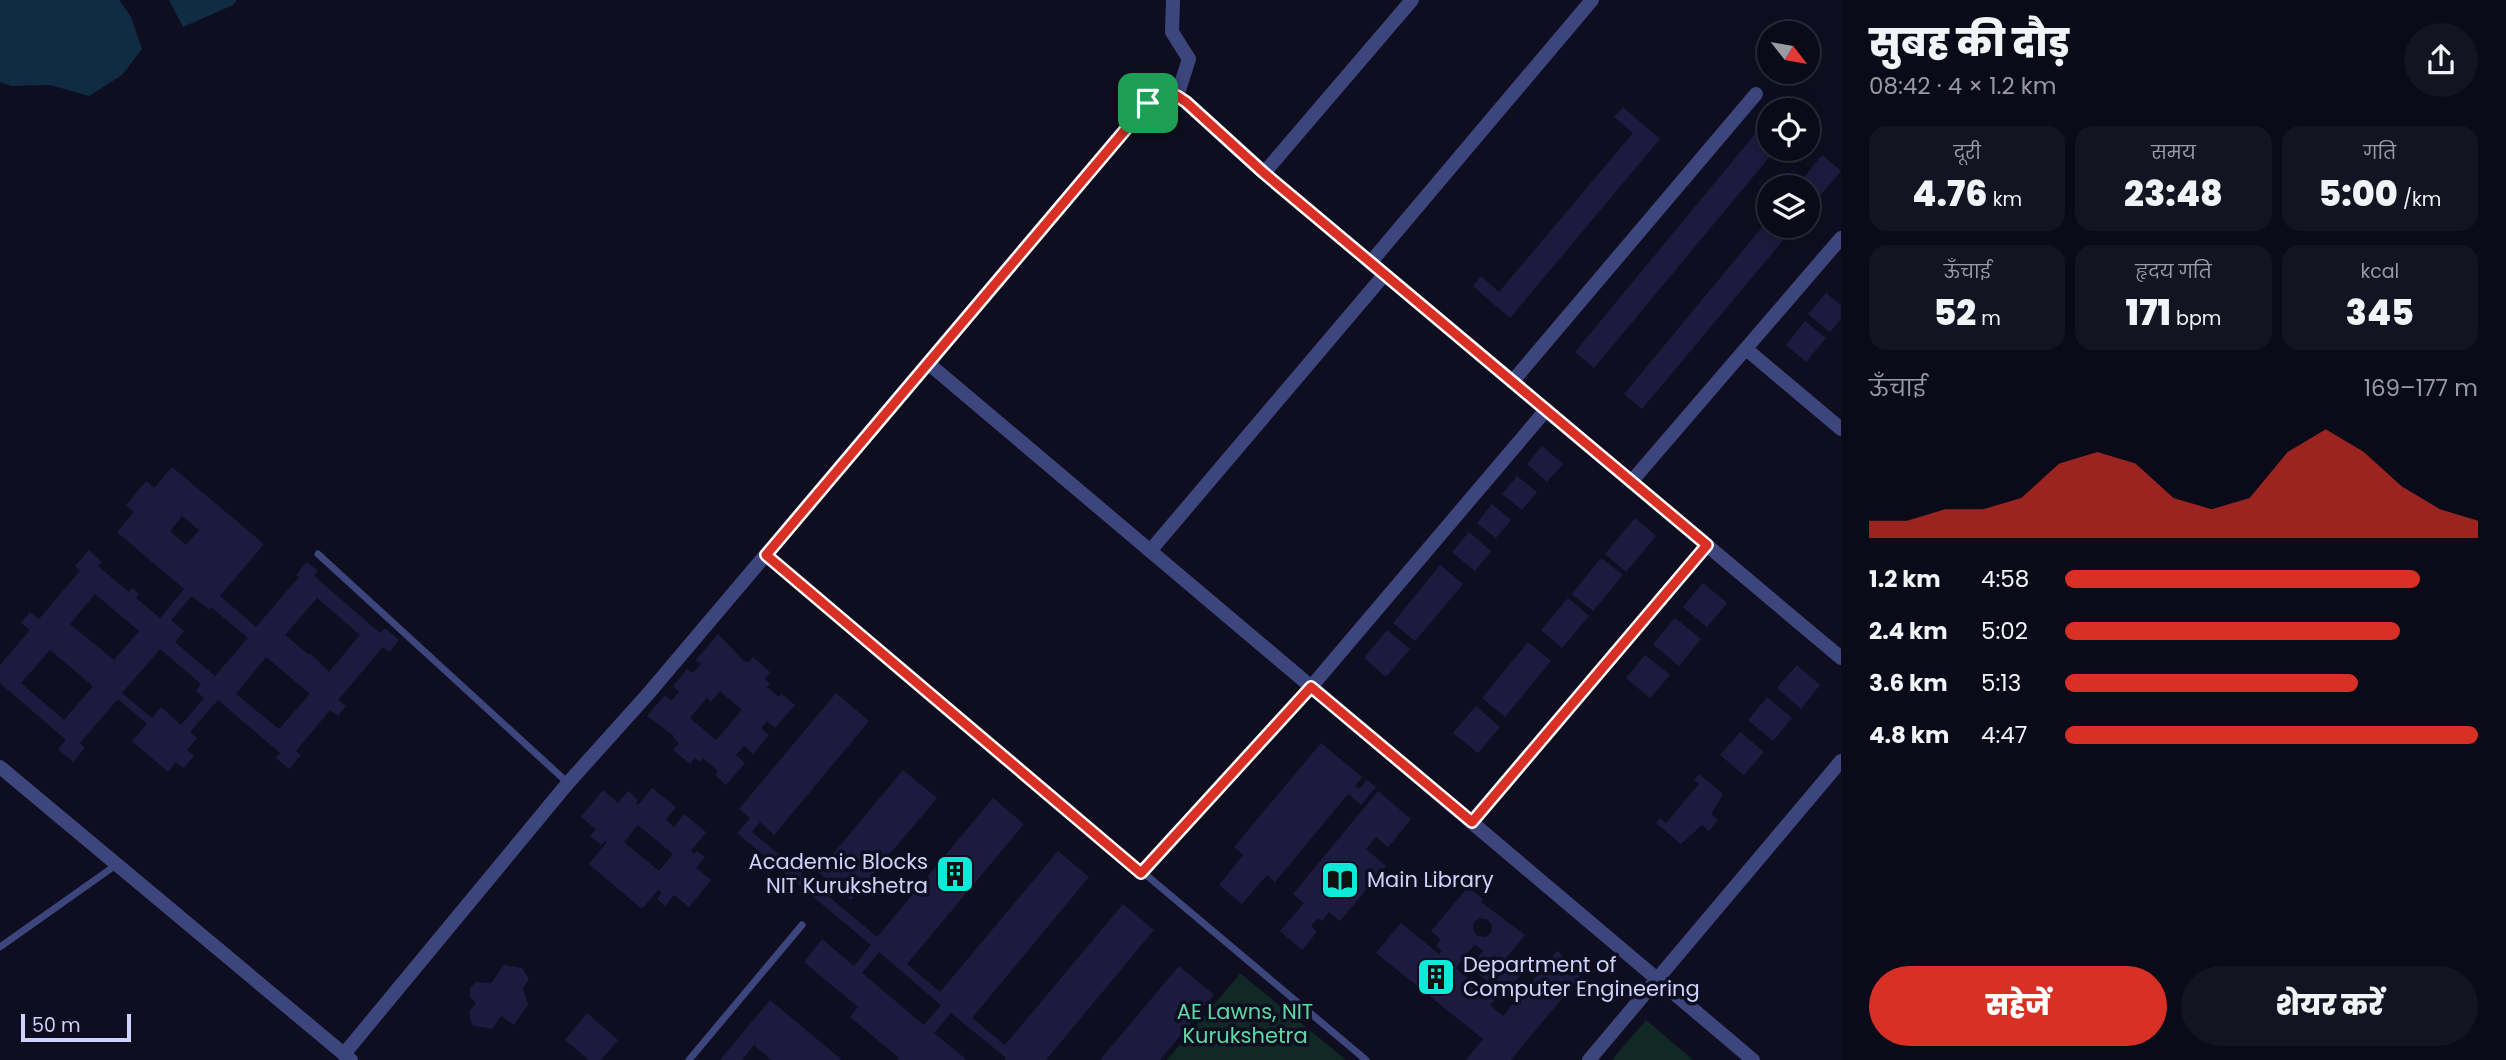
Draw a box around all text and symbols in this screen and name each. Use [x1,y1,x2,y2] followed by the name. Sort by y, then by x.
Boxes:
[1869,16,2069,69] text: सुबह की दौड़
[1757,21,1820,84] north arrow
[1757,21,1820,238] map controls
[2404,23,2478,97] button: share
[1869,70,2056,102] text: 08:42 · 4 × 1.2 km
[1118,73,1178,133] pin
[1129,84,1167,122] icon: arrive
[1757,98,1820,161] button: locate
[1954,139,1981,166] text: दूरी
[2151,139,2196,166] text: समय
[2363,139,2396,166] text: गति
[1912,169,1988,218] text: 4.76
[2124,169,2223,218] text: 23:48
[2318,169,2398,218] text: 5:00
[1757,175,1820,238] button: layers
[1988,186,2022,213] text: km
[2398,186,2441,213] text: /km
[1944,258,1991,285] text: ऊँचाई
[2135,258,2212,285] text: हृदय गति
[2360,258,2399,285] text: kcal
[1933,288,1976,337] text: 52
[2126,288,2171,337] text: 171
[2346,288,2414,337] text: 345
[1976,305,2001,332] text: m
[2171,305,2221,332] text: bpm
[1869,372,1926,404] text: ऊँचाई
[2364,372,2478,404] text: 169–177 m
[1869,563,1941,595] text: 1.2 km
[1981,563,2029,595] text: 4:58
[1869,615,1948,647] text: 2.4 km
[1981,615,2028,647] text: 5:02
[1869,667,1948,699] text: 3.6 km
[1981,667,2021,699] text: 5:13
[1869,719,1949,751] text: 4.8 km
[1981,719,2027,751] text: 4:47
[749,847,928,900] place label: Academic Blocks NIT Kurukshetra
[934,853,976,895] building icon: Academic Blocks NIT Kurukshetra
[1319,859,1361,901] library icon: Main Library
[1367,865,1494,894] place label: Main Library
[1463,950,1700,1003] place label: Department of Computer Engineering
[1415,956,1457,998] building icon: Department of Computer Engineering
[1869,966,2167,1046] button: सहेजें
[2181,966,2478,1046] button: शेयर करें
[1177,997,1313,1050] park label: AE Lawns, NIT Kurukshetra
[21,1011,131,1043] scale bar
[32,1012,81,1039] text: 50 m

